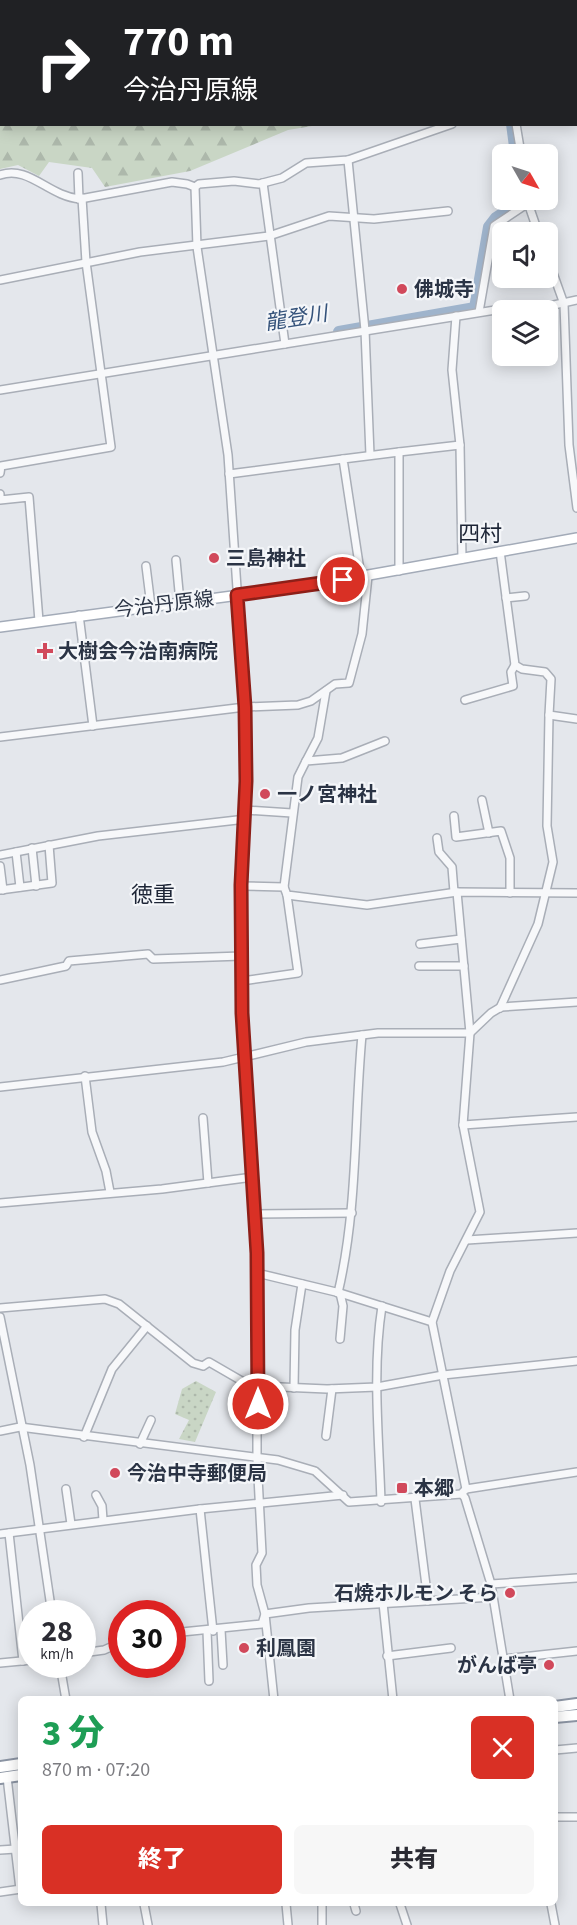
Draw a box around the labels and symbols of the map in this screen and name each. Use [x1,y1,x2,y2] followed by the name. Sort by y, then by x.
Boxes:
[492,144,558,210] north arrow
[414,276,474,304] place label: 佛城寺
[395,282,409,296] marker: 佛城寺
[263,298,331,338] water label: 龍登川
[458,518,502,550] district label: 四村
[226,545,306,573] place label: 三島神社
[207,551,221,565] marker: 三島神社
[317,554,368,605] pin
[113,585,215,625] street label: 今治丹原線
[58,638,218,666] place label: 大樹会今治南病院
[36,642,54,660] marker: 大樹会今治南病院
[277,781,377,809] place label: 一ノ宮神社
[258,787,272,801] marker: 一ノ宮神社
[131,879,175,911] district label: 徳重
[226,1372,290,1436] position arrow
[127,1460,267,1488] place label: 今治中寺郵便局
[108,1466,122,1480] marker: 今治中寺郵便局
[414,1475,454,1503] place label: 本郷
[395,1481,409,1495] marker: 本郷
[334,1580,498,1608] place label: 石焼ホルモン そら
[503,1586,517,1600] marker: 石焼ホルモン そら
[108,1600,186,1678] speed limit sign: 30
[256,1635,316,1663] place label: 利鳳園
[237,1641,251,1655] marker: 利鳳園
[457,1652,537,1680] place label: がんば亭
[542,1658,556,1672] marker: がんば亭

